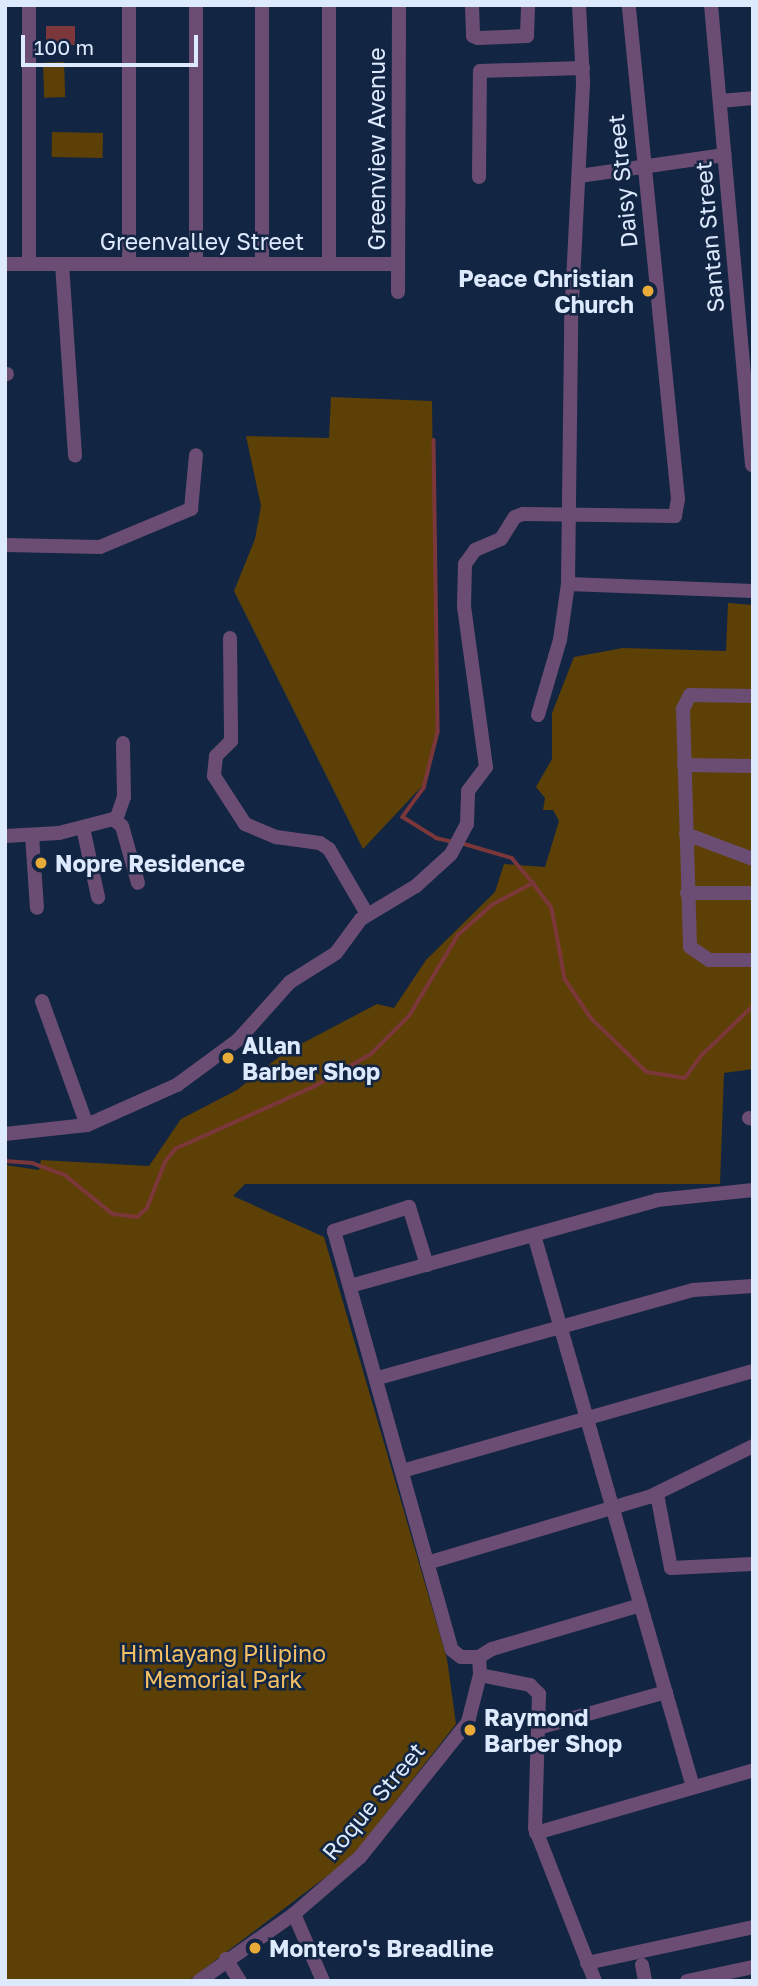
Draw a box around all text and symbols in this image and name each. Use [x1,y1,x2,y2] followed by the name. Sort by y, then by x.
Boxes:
[24,21,201,65] scale bar
[34,34,94,60] text: 100 m
[362,47,390,251] street label: Greenview Avenue
[601,113,643,249] street label: Daisy Street
[689,160,729,314] street label: Santan Street
[100,227,304,255] street label: Greenvalley Street
[458,264,634,318] place label: Peace Christian Church
[640,283,656,299] marker: Peace Christian Church
[55,849,245,877] place label: Nopre Residence
[33,855,49,871] marker: Nopre Residence
[242,1031,380,1085] place label: Allan Barber Shop
[220,1050,236,1066] marker: Allan Barber Shop
[120,1639,326,1693] park label: Himlayang Pilipino Memorial Park
[484,1703,622,1757] place label: Raymond Barber Shop
[462,1722,478,1738] marker: Raymond Barber Shop
[316,1737,430,1865] street label: Roque Street
[269,1934,494,1962] place label: Montero's Breadline
[247,1940,263,1956] marker: Montero's Breadline

